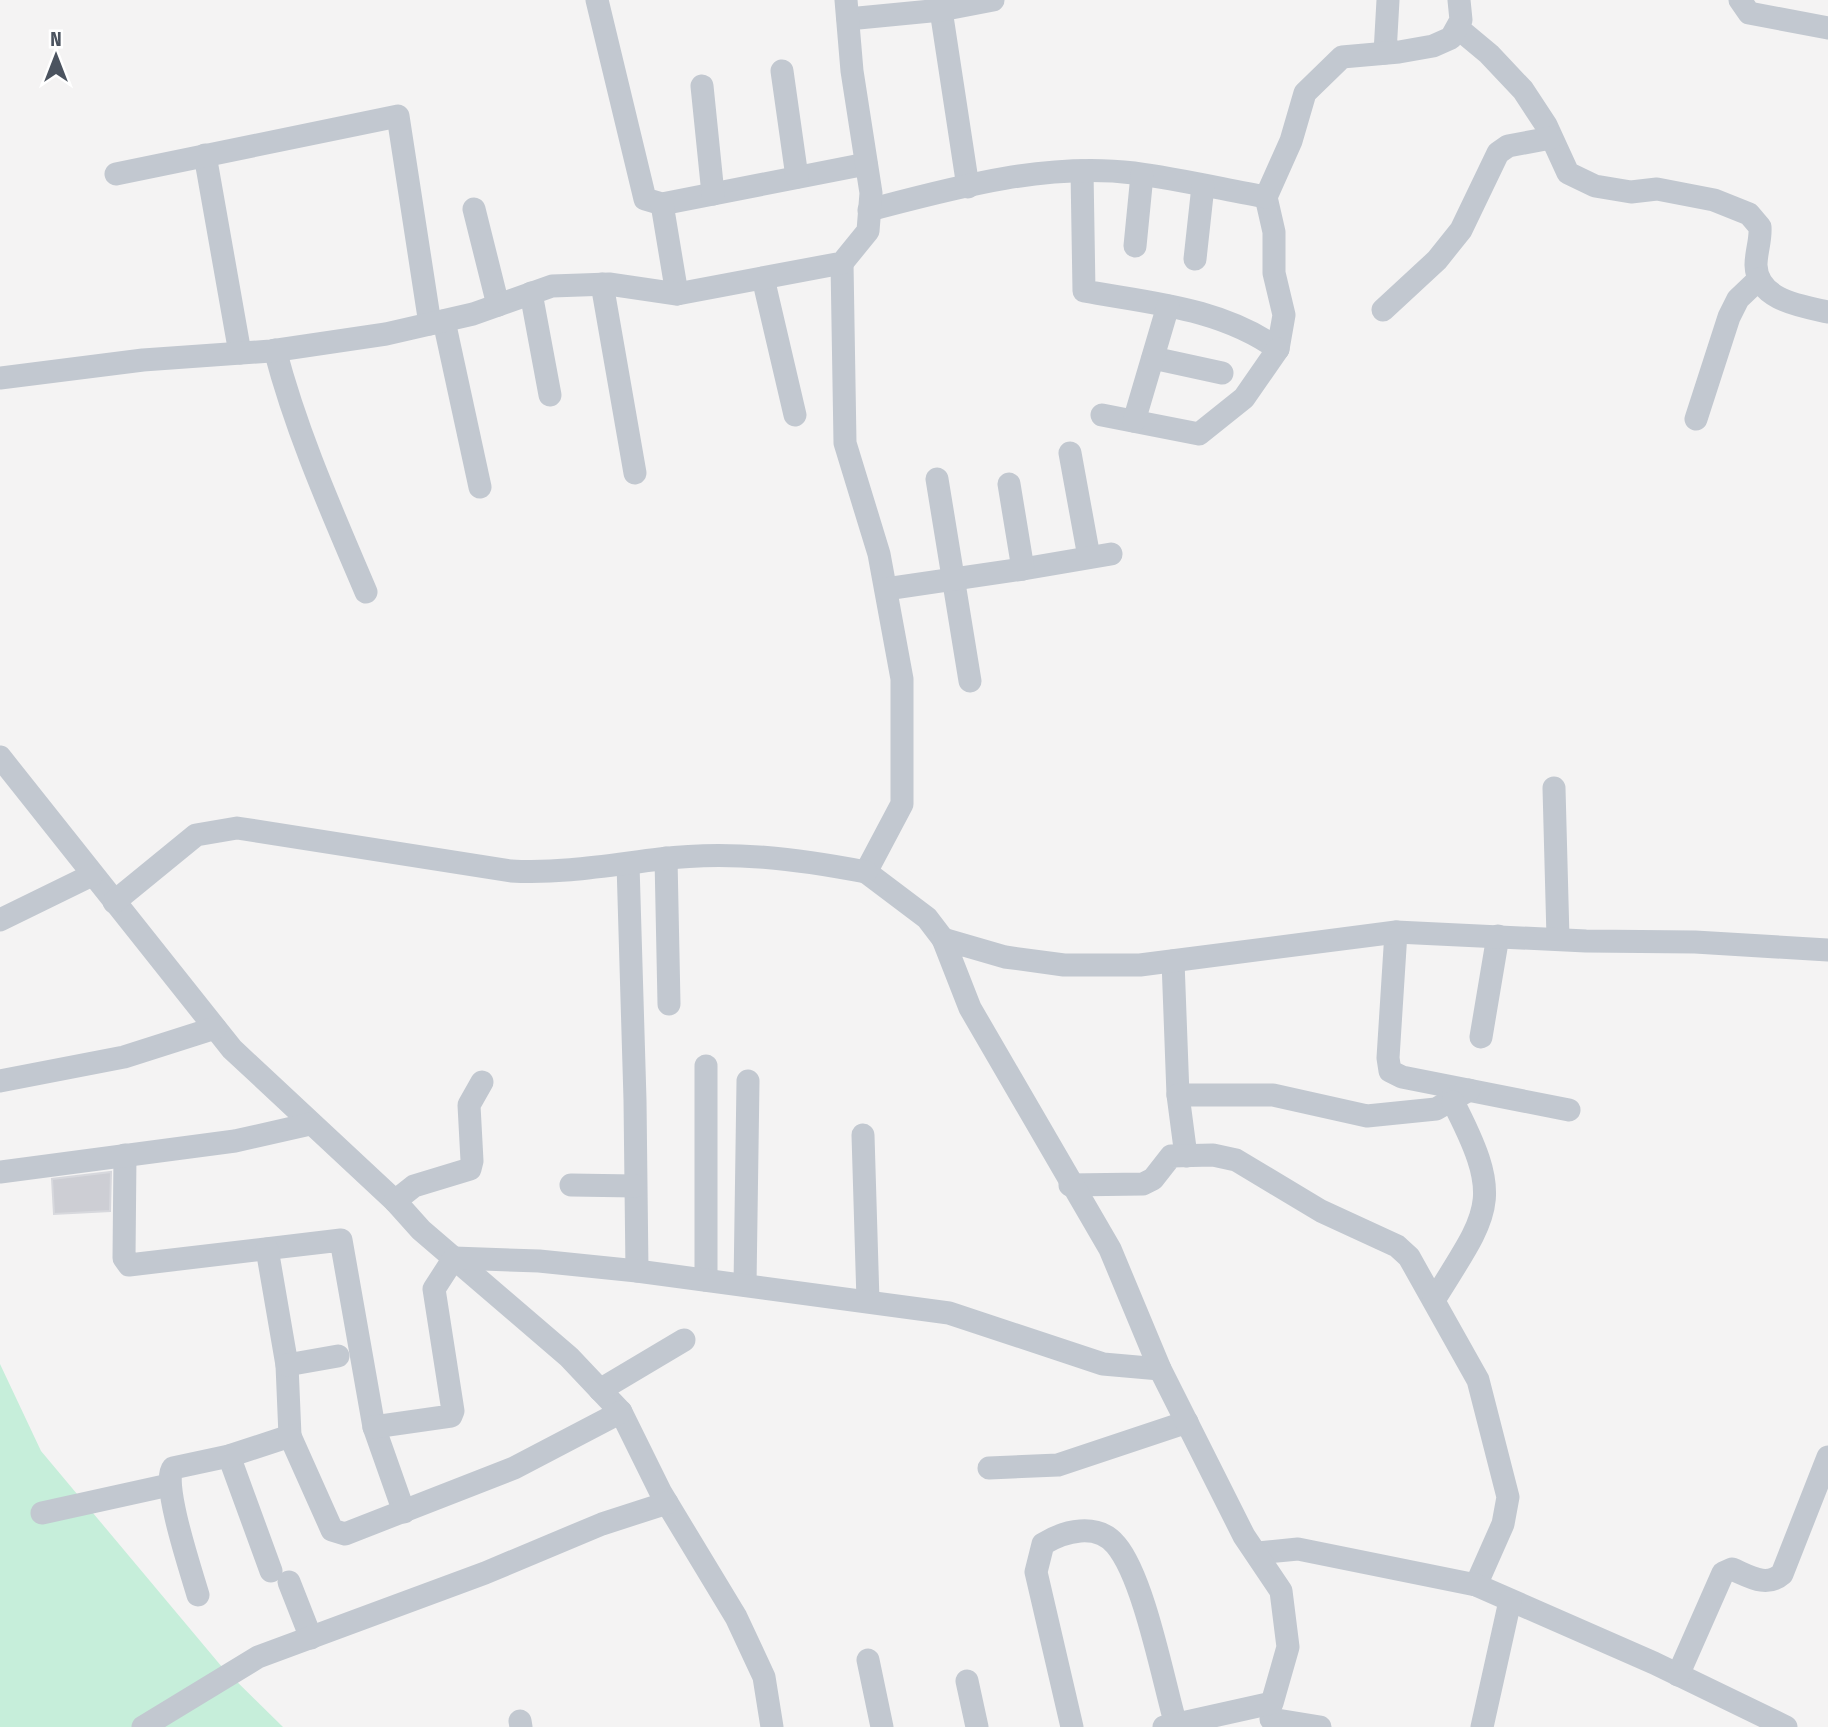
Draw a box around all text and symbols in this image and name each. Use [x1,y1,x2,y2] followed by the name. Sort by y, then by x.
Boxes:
[21,21,91,91] north arrow
[50,28,62,51] text: N

